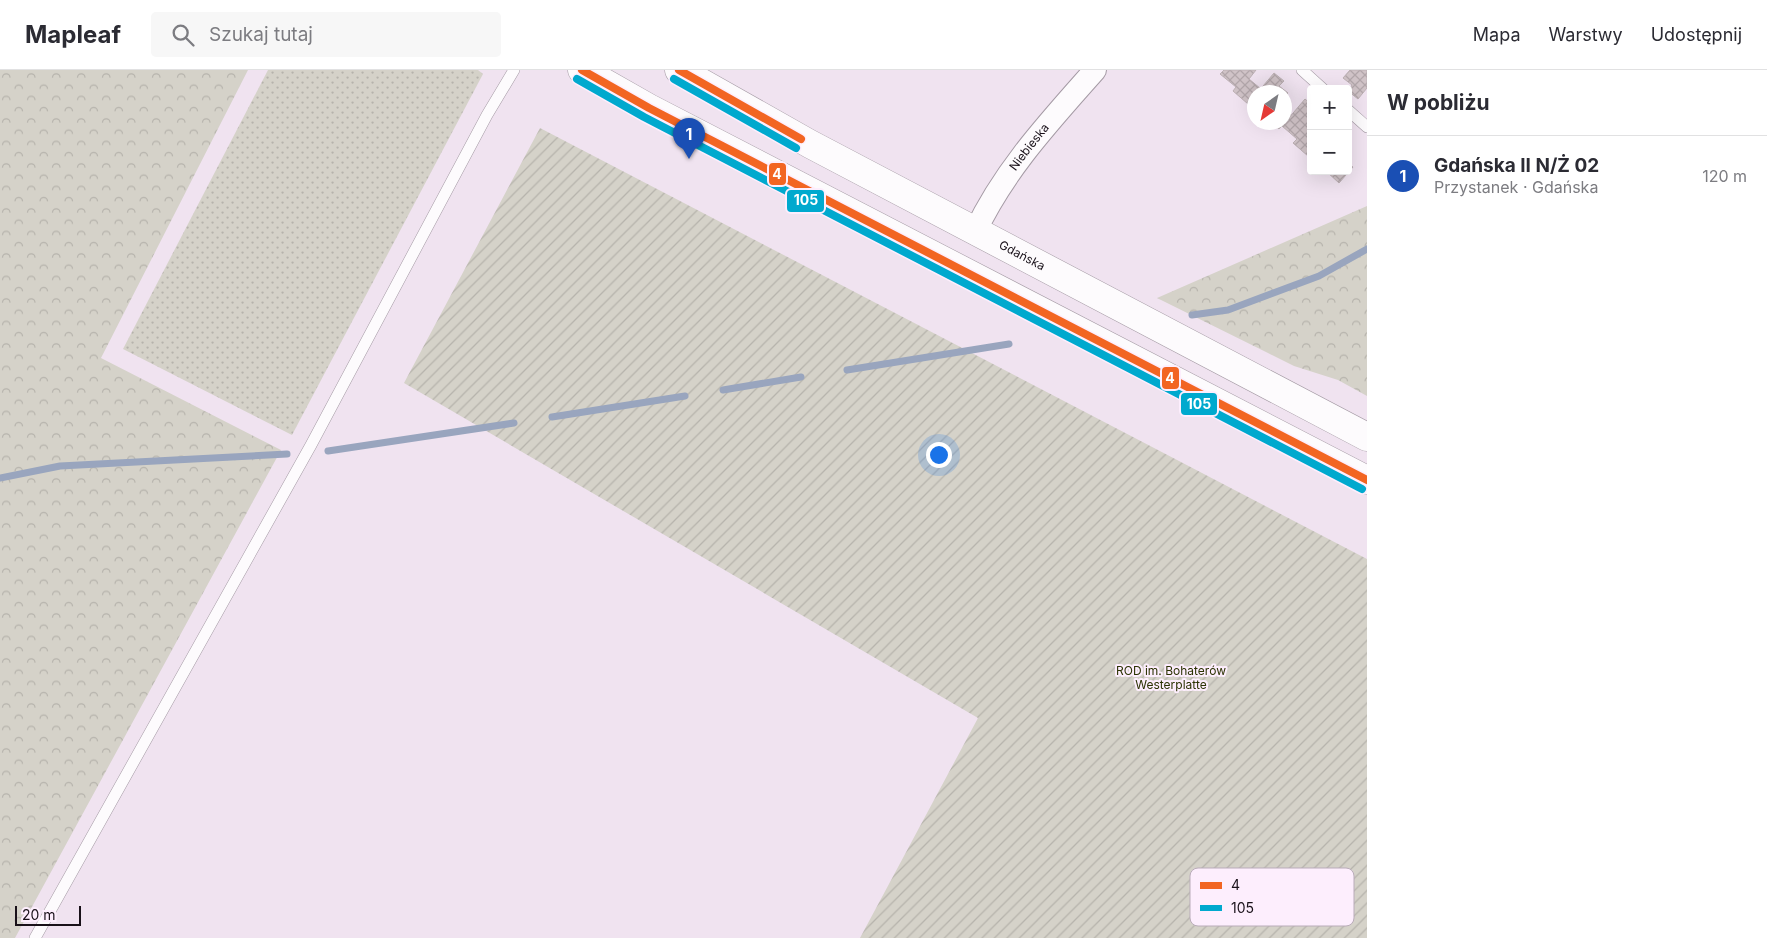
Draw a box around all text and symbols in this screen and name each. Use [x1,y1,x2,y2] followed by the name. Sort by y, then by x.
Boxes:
[151,12,501,57] search box
[25,20,121,49] text: Mapleaf
[169,21,197,49] icon: search
[209,23,313,46] text: Szukaj tutaj
[1473,24,1520,45] text: Mapa
[1548,24,1623,45] text: Warstwy
[1651,24,1742,45] text: Udostępnij
[1247,85,1292,130] north arrow
[1307,85,1352,175] map controls
[1307,85,1352,130] button: +
[1387,90,1490,115] text: W pobliżu
[673,118,705,159] pin: 1
[1006,120,1052,173] street label: Niebieska
[1307,130,1352,175] button: −
[1434,154,1599,177] text: Gdańska II N/Ż 02
[768,162,787,186] line badge: 4
[772,165,782,182] text: 4
[1400,166,1406,186] text: 1
[1702,166,1747,186] text: 120 m
[1434,177,1598,197] text: Przystanek · Gdańska
[786,189,825,213] line badge: 105
[794,191,818,208] text: 105
[997,237,1048,273] street label: Gdańska
[1161,366,1180,390] line badge: 4
[1165,369,1175,386] text: 4
[1180,392,1218,416] line badge: 105
[1187,395,1211,412] text: 105
[926,442,952,468] your location
[1116,663,1226,692] park label: ROD im. Bohaterów Westerplatte
[1190,868,1354,926] legend
[1231,876,1240,893] text: 4
[1231,899,1254,916] text: 105
[15,903,81,926] scale bar
[22,906,56,923] text: 20 m

